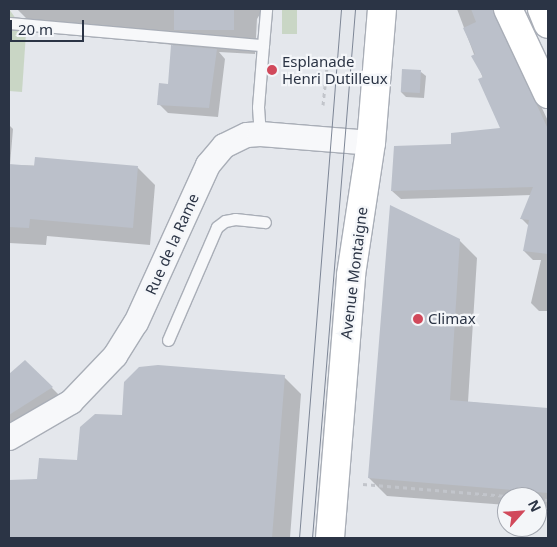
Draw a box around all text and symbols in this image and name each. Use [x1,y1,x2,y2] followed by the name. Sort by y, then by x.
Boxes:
[12,10,86,42] scale bar
[18,19,53,39] text: 20 m
[282,52,388,87] place label: Esplanade Henri Dutilleux
[266,64,278,76] marker: Esplanade Henri Dutilleux
[142,191,202,297] street label: Rue de la Rame
[337,206,371,340] street label: Avenue Montaigne
[428,310,476,328] place label: Climax
[412,313,424,325] marker: Climax
[497,487,547,537] north arrow
[524,496,546,515] text: N

